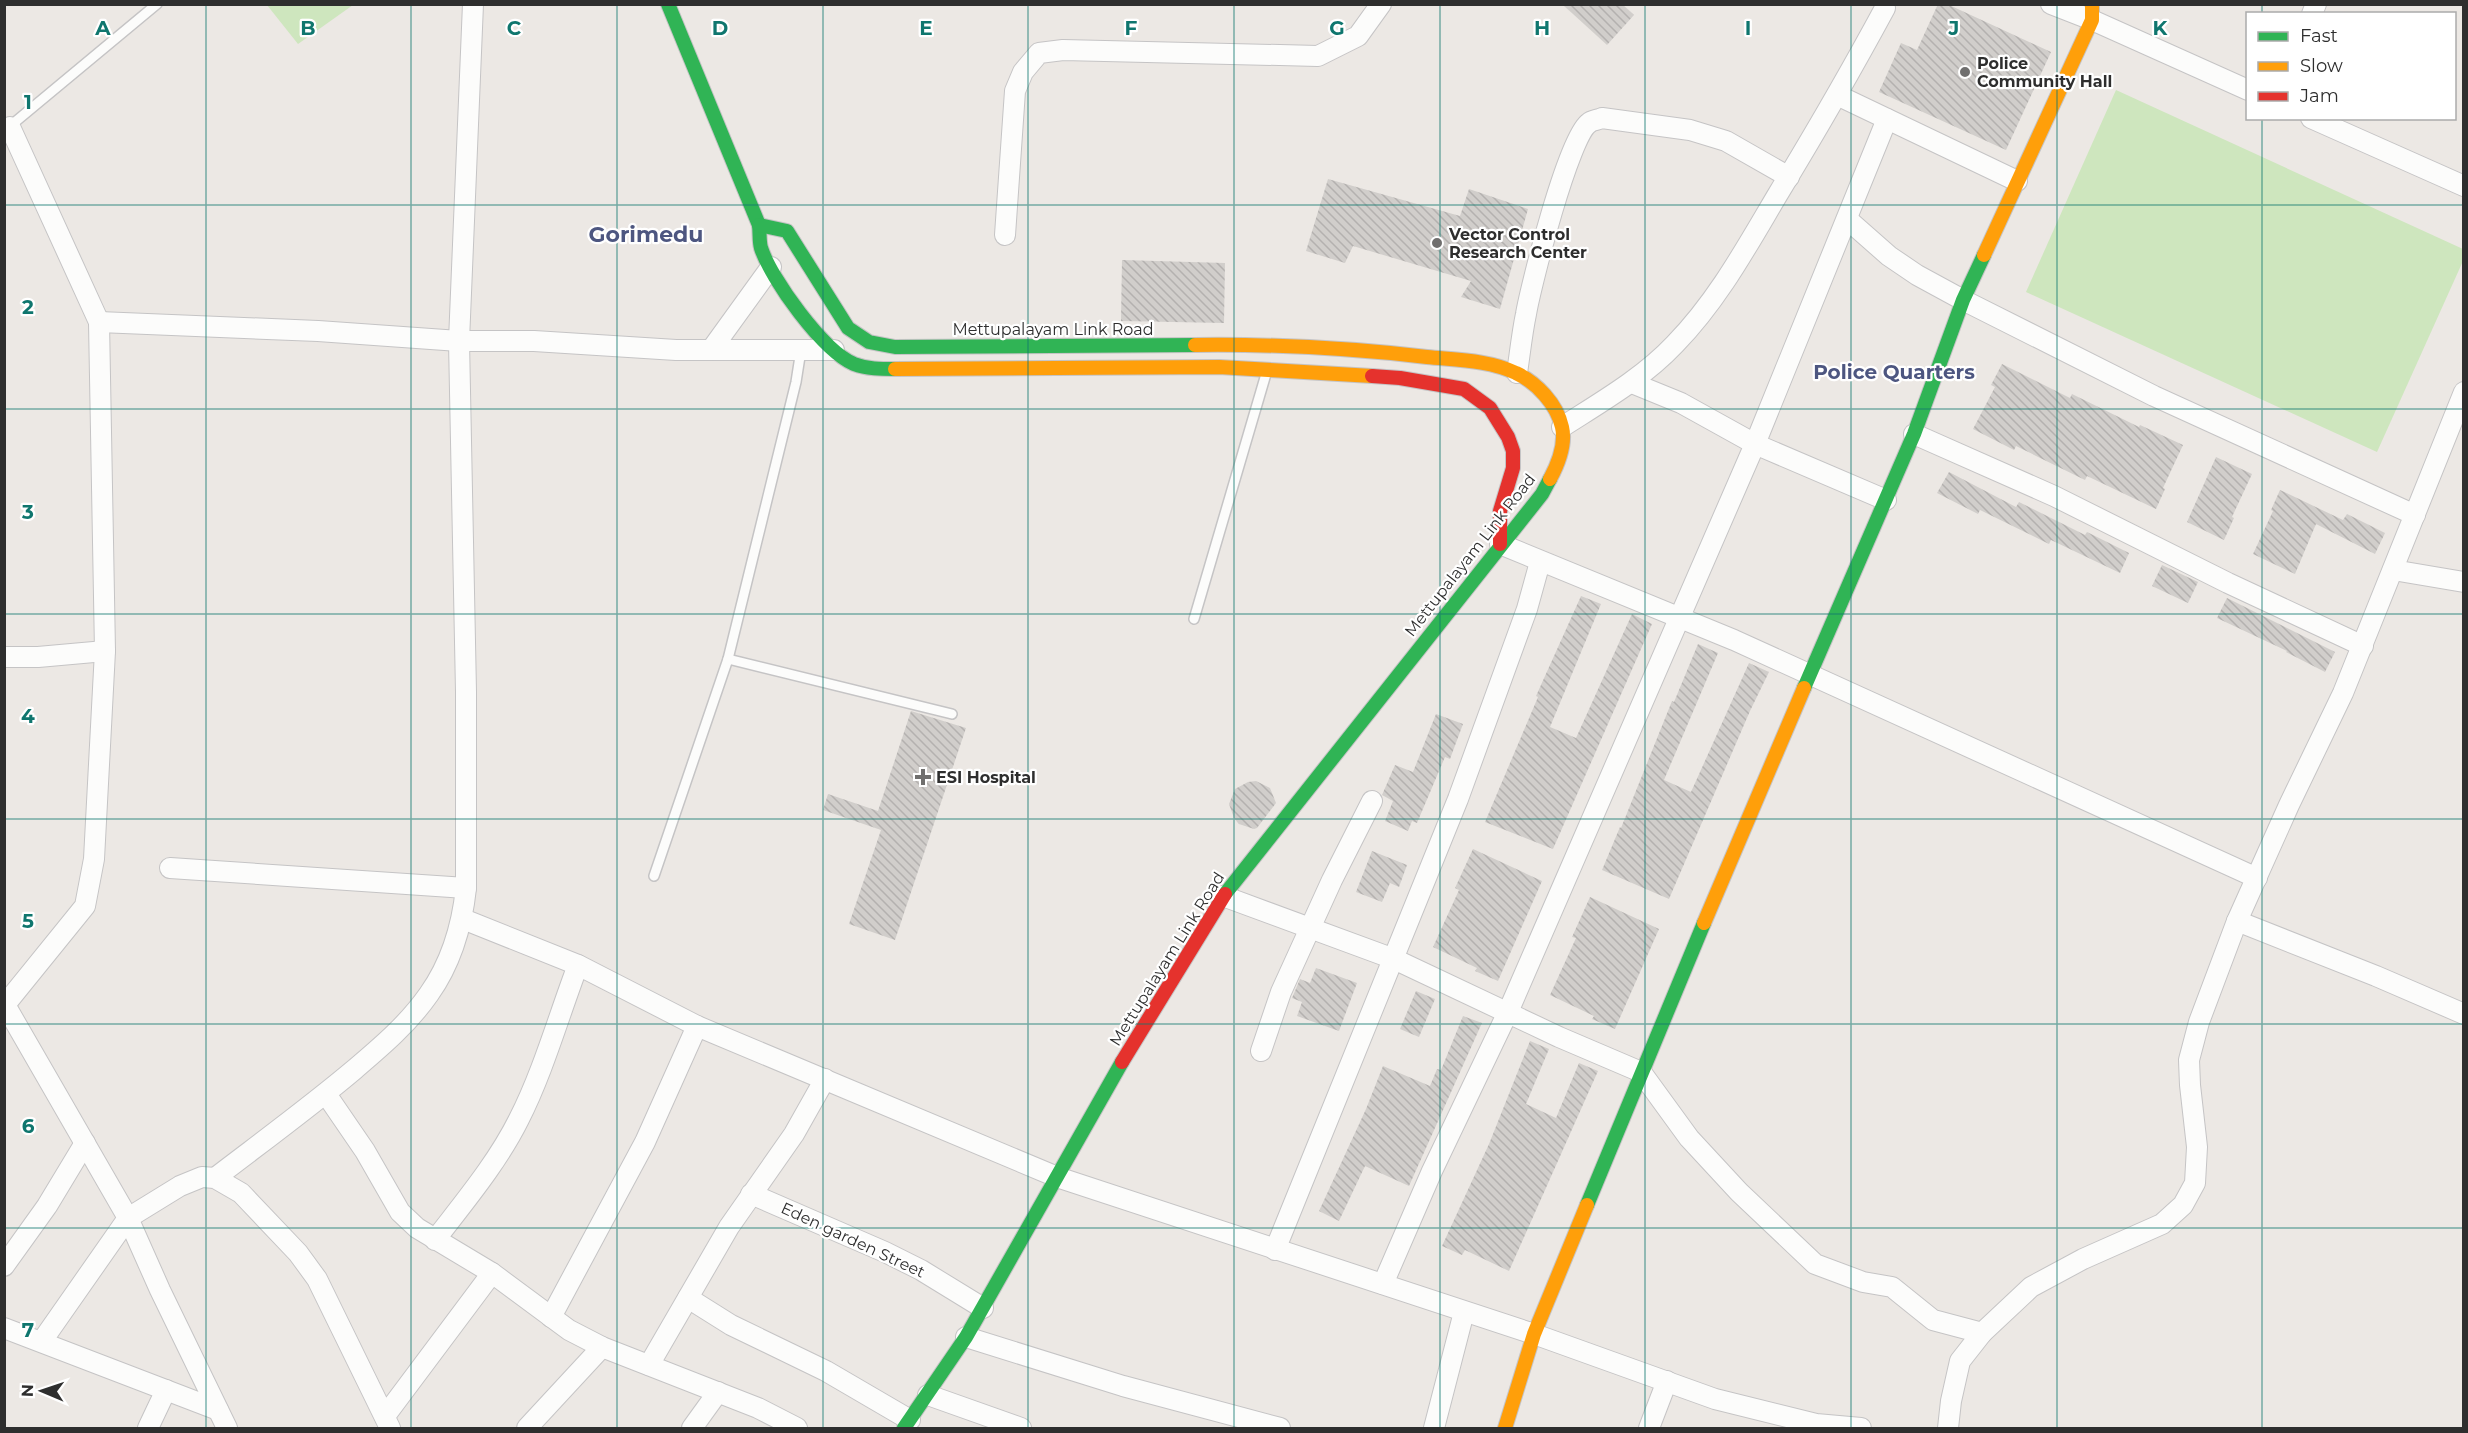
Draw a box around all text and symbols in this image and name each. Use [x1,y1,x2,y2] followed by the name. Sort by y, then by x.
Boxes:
[2246,12,2456,120] legend
[94,16,111,40] text: A
[300,16,316,40] text: B
[507,16,522,40] text: C
[712,16,728,40] text: D
[919,16,933,40] text: E
[1125,16,1138,40] text: F
[1329,16,1345,40] text: G
[1534,16,1550,40] text: H
[1745,16,1751,40] text: I
[1948,16,1959,40] text: J
[2153,16,2169,40] text: K
[2300,25,2338,47] text: Fast
[1977,54,2112,91] place label: Police Community Hall
[2300,55,2343,77] text: Slow
[1958,65,1972,79] marker: Police Community Hall
[2299,85,2339,107] text: Jam
[24,90,32,114] text: 1
[589,221,703,248] district label: Gorimedu
[1448,225,1587,262] place label: Vector Control Research Center
[1430,236,1444,250] marker: Vector Control Research Center
[22,295,34,319] text: 2
[952,320,1154,339] street label: Mettupalayam Link Road
[1813,360,1975,384] district label: Police Quarters
[1401,470,1539,640] street label: Mettupalayam Link Road
[21,500,34,524] text: 3
[21,704,35,728] text: 4
[914,768,932,786] marker: ESI Hospital
[936,768,1036,787] place label: ESI Hospital
[1106,869,1228,1049] street label: Mettupalayam Link Road
[22,909,34,933] text: 5
[22,1114,35,1138] text: 6
[778,1198,928,1282] street label: Eden garden Street
[22,1318,34,1342] text: 7
[12,1361,72,1421] north arrow
[18,1384,37,1397] text: N

